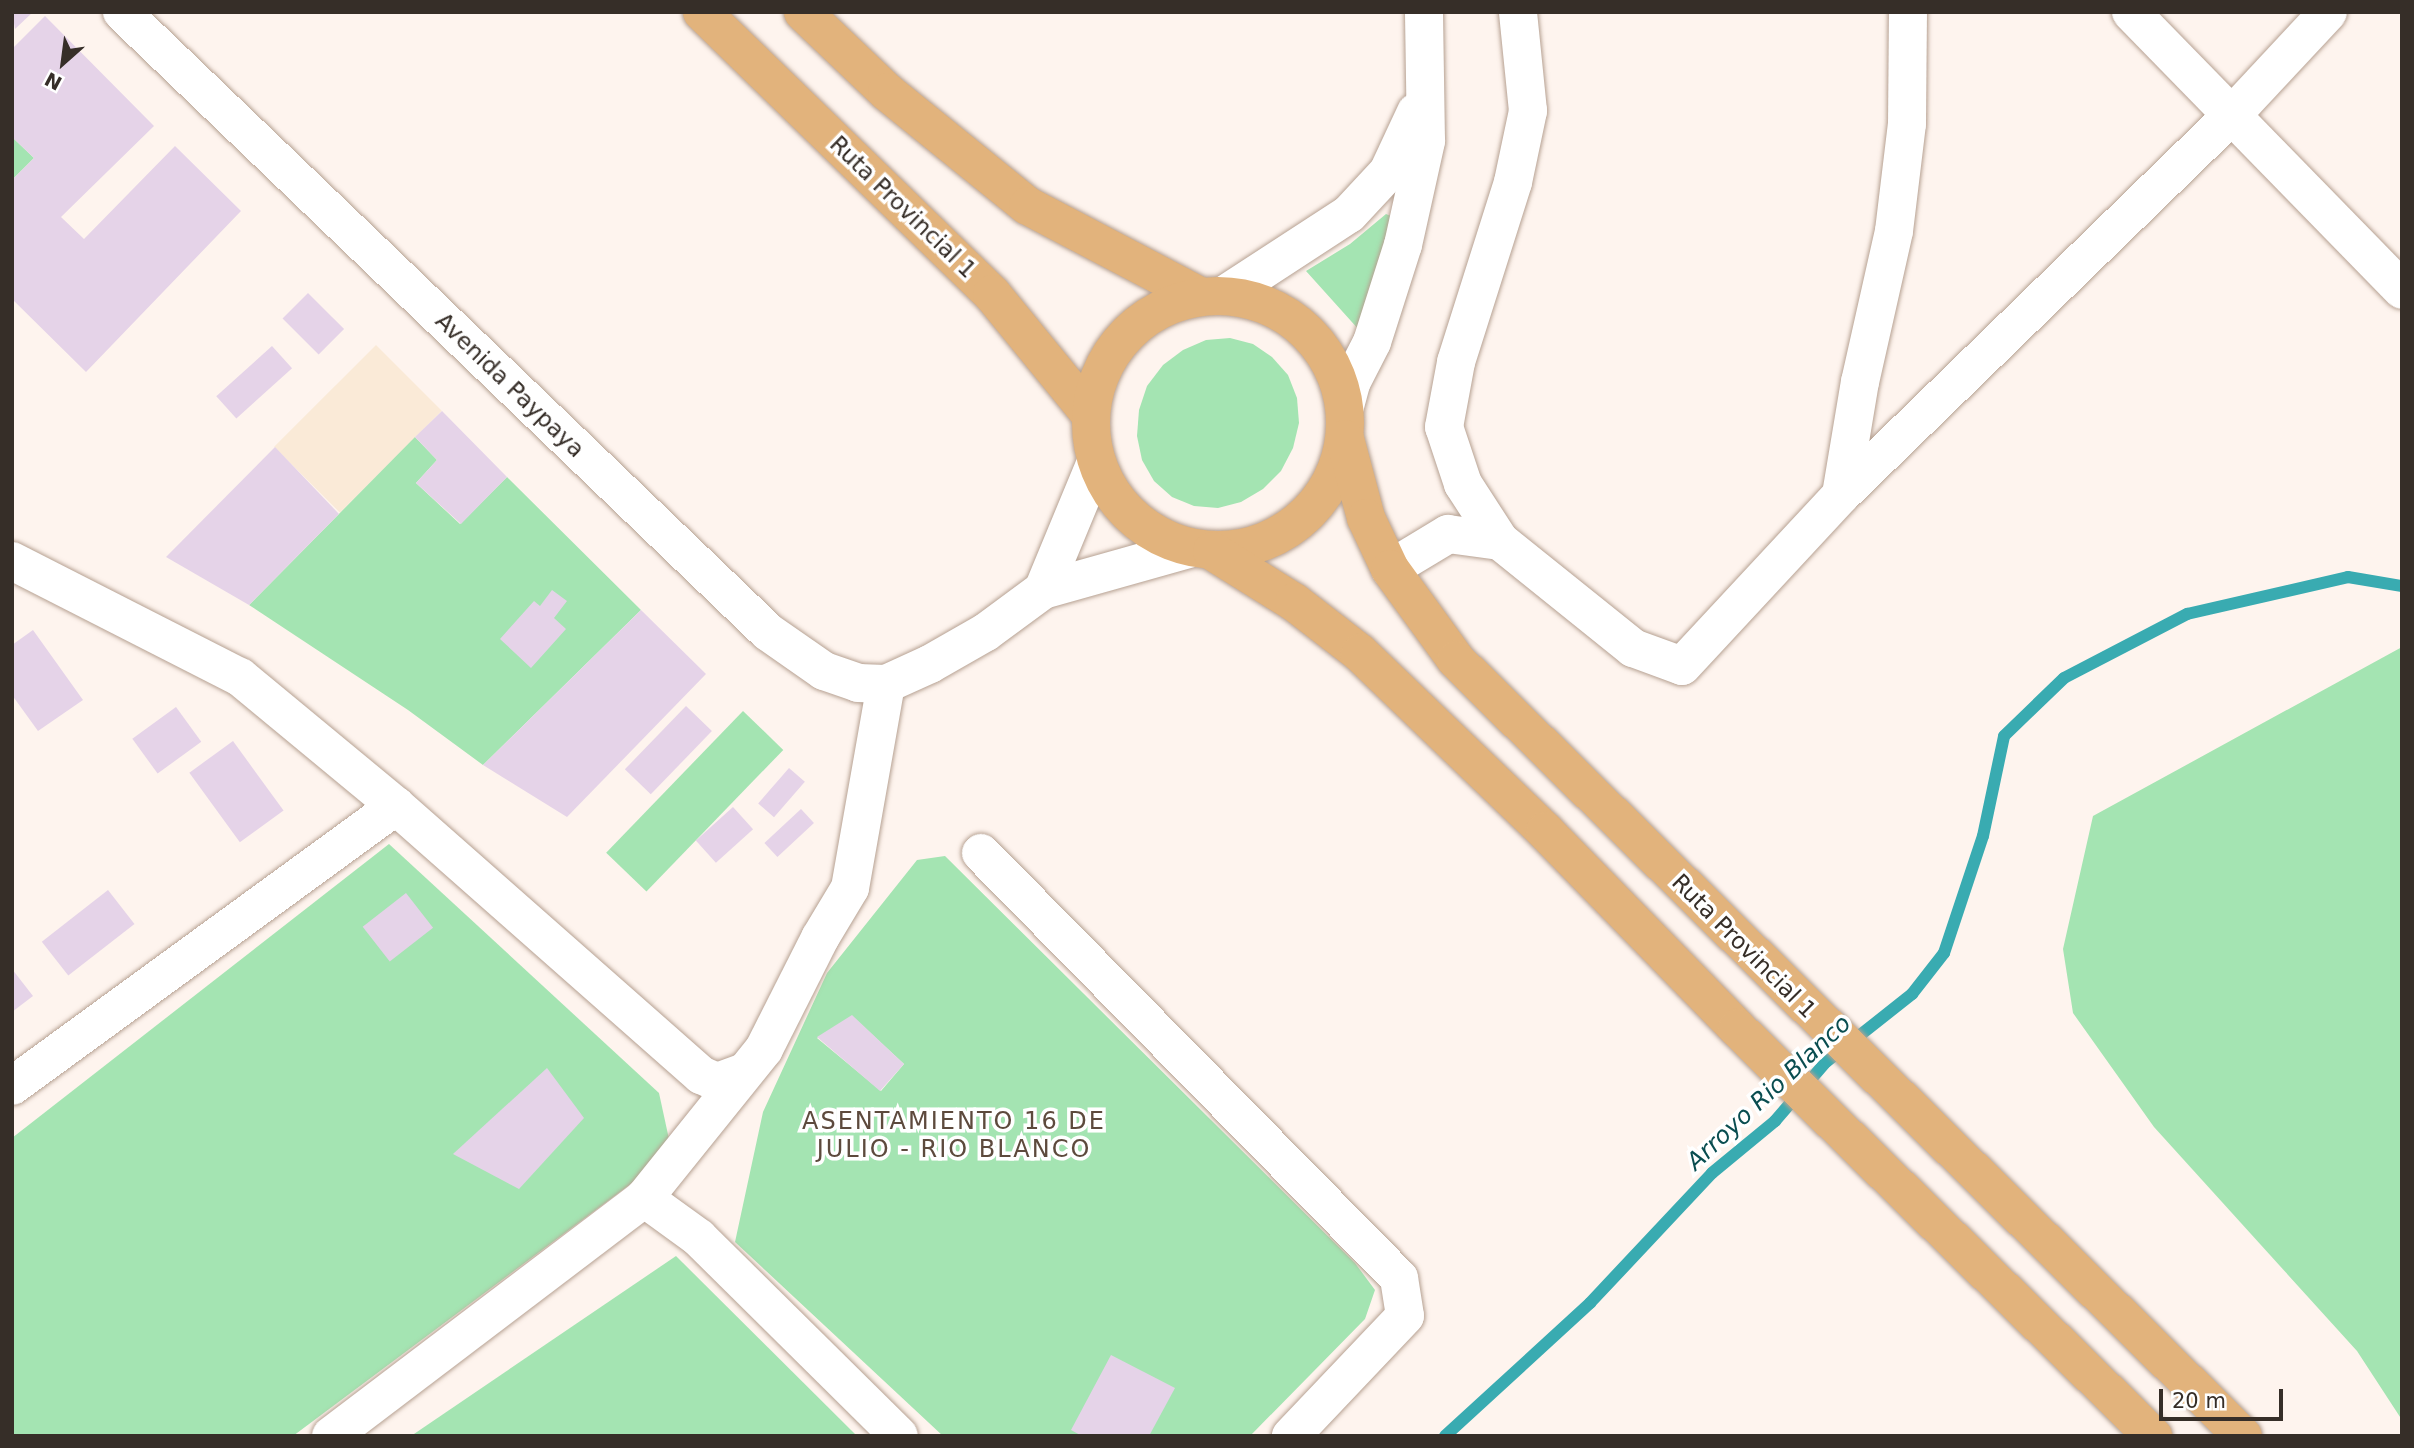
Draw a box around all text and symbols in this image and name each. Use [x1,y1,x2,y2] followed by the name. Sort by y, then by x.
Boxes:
[28,28,98,98] north arrow
[41,68,65,95] text: N
[824,130,982,284] street label: Ruta Provincial 1
[430,307,590,463] street label: Avenida Paypaya
[1666,868,1822,1024] street label: Ruta Provincial 1
[1681,1010,1857,1176] water label: Arroyo Rio Blanco
[804,1108,1104,1164] district label: ASENTAMIENTO 16 DE JULIO - RIO BLANCO
[2162,1374,2286,1418] scale bar
[2172,1389,2226,1413] text: 20 m

